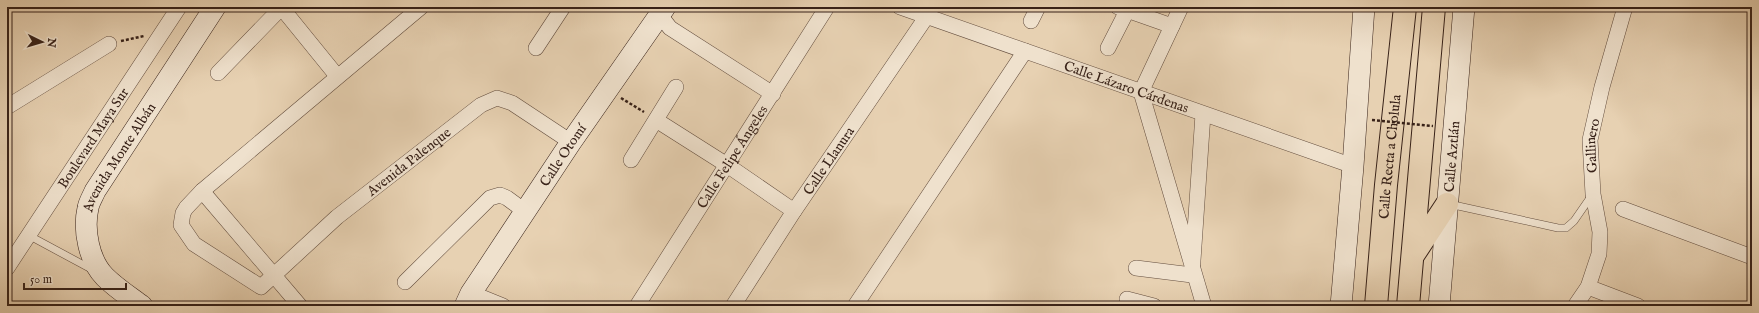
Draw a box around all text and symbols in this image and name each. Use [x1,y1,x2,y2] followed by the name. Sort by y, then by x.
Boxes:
[22,22,62,62] north arrow
[44,36,58,49] text: N
[1061,57,1191,118] street label: Calle Lázaro Cárdenas
[54,85,133,192] street label: Boulevard Maya Sur
[1375,93,1406,220] street label: Calle Recta a Cholula
[79,99,160,215] street label: Avenida Monte Albán
[693,102,772,212] street label: Calle Felipe Ángeles
[1582,116,1605,174] street label: Gallinero
[536,120,592,190] street label: Calle Otomí
[1441,120,1464,193] street label: Calle Aztlán
[363,123,455,201] street label: Avenida Palenque
[800,123,859,199] street label: Calle Llanura
[24,265,126,291] scale bar
[30,272,52,287] text: 50 m

